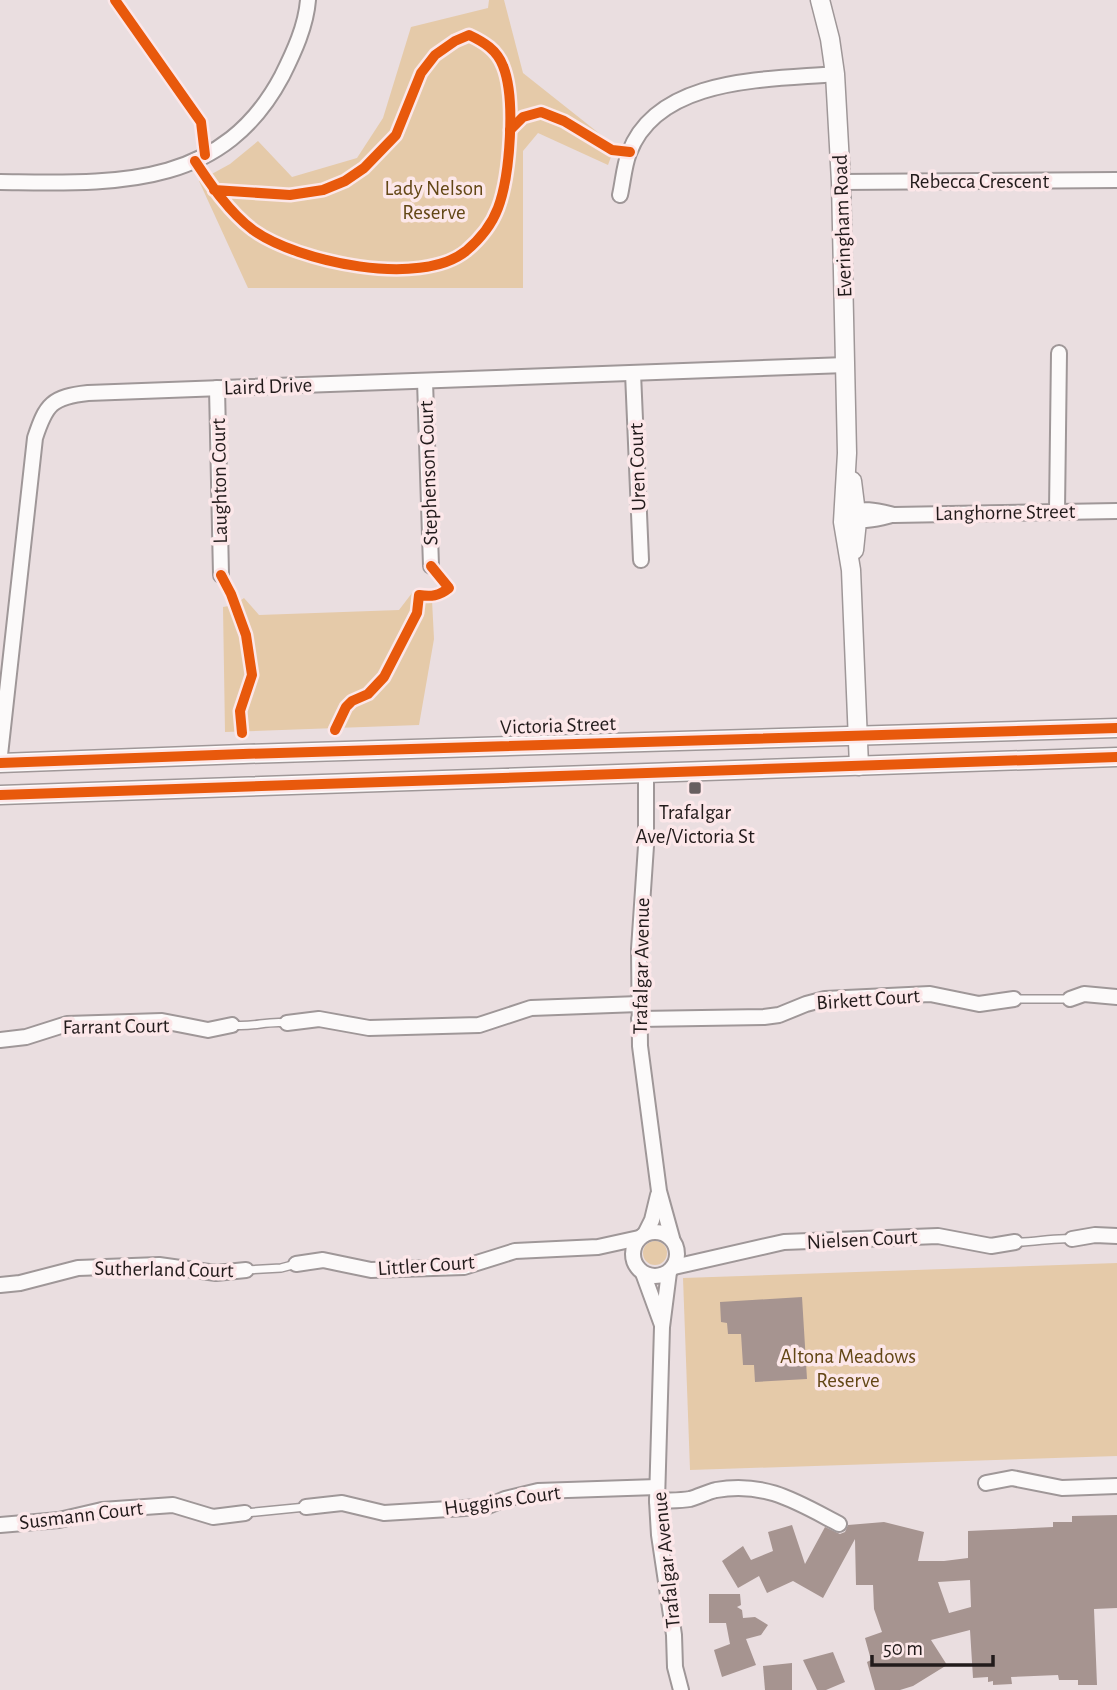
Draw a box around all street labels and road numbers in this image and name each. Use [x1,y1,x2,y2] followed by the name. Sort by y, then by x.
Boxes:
[830,154,855,298] street label: Everingham Road
[909,171,1049,192] street label: Rebecca Crescent
[224,374,313,399] street label: Laird Drive
[415,400,442,546] street label: Stephenson Court
[208,418,231,544] street label: Laughton Court
[625,422,650,511] street label: Uren Court
[935,501,1076,524] street label: Langhorne Street
[500,713,617,738] street label: Victoria Street
[630,897,653,1035] street label: Trafalgar Avenue
[816,985,921,1014] street label: Birkett Court
[63,1015,170,1038] street label: Farrant Court
[806,1226,918,1253] street label: Nielsen Court
[377,1252,476,1279] street label: Littler Court
[94,1258,234,1281] street label: Sutherland Court
[443,1482,562,1519] street label: Huggins Court
[649,1491,684,1629] street label: Trafalgar Avenue
[18,1497,144,1533] street label: Susmann Court

